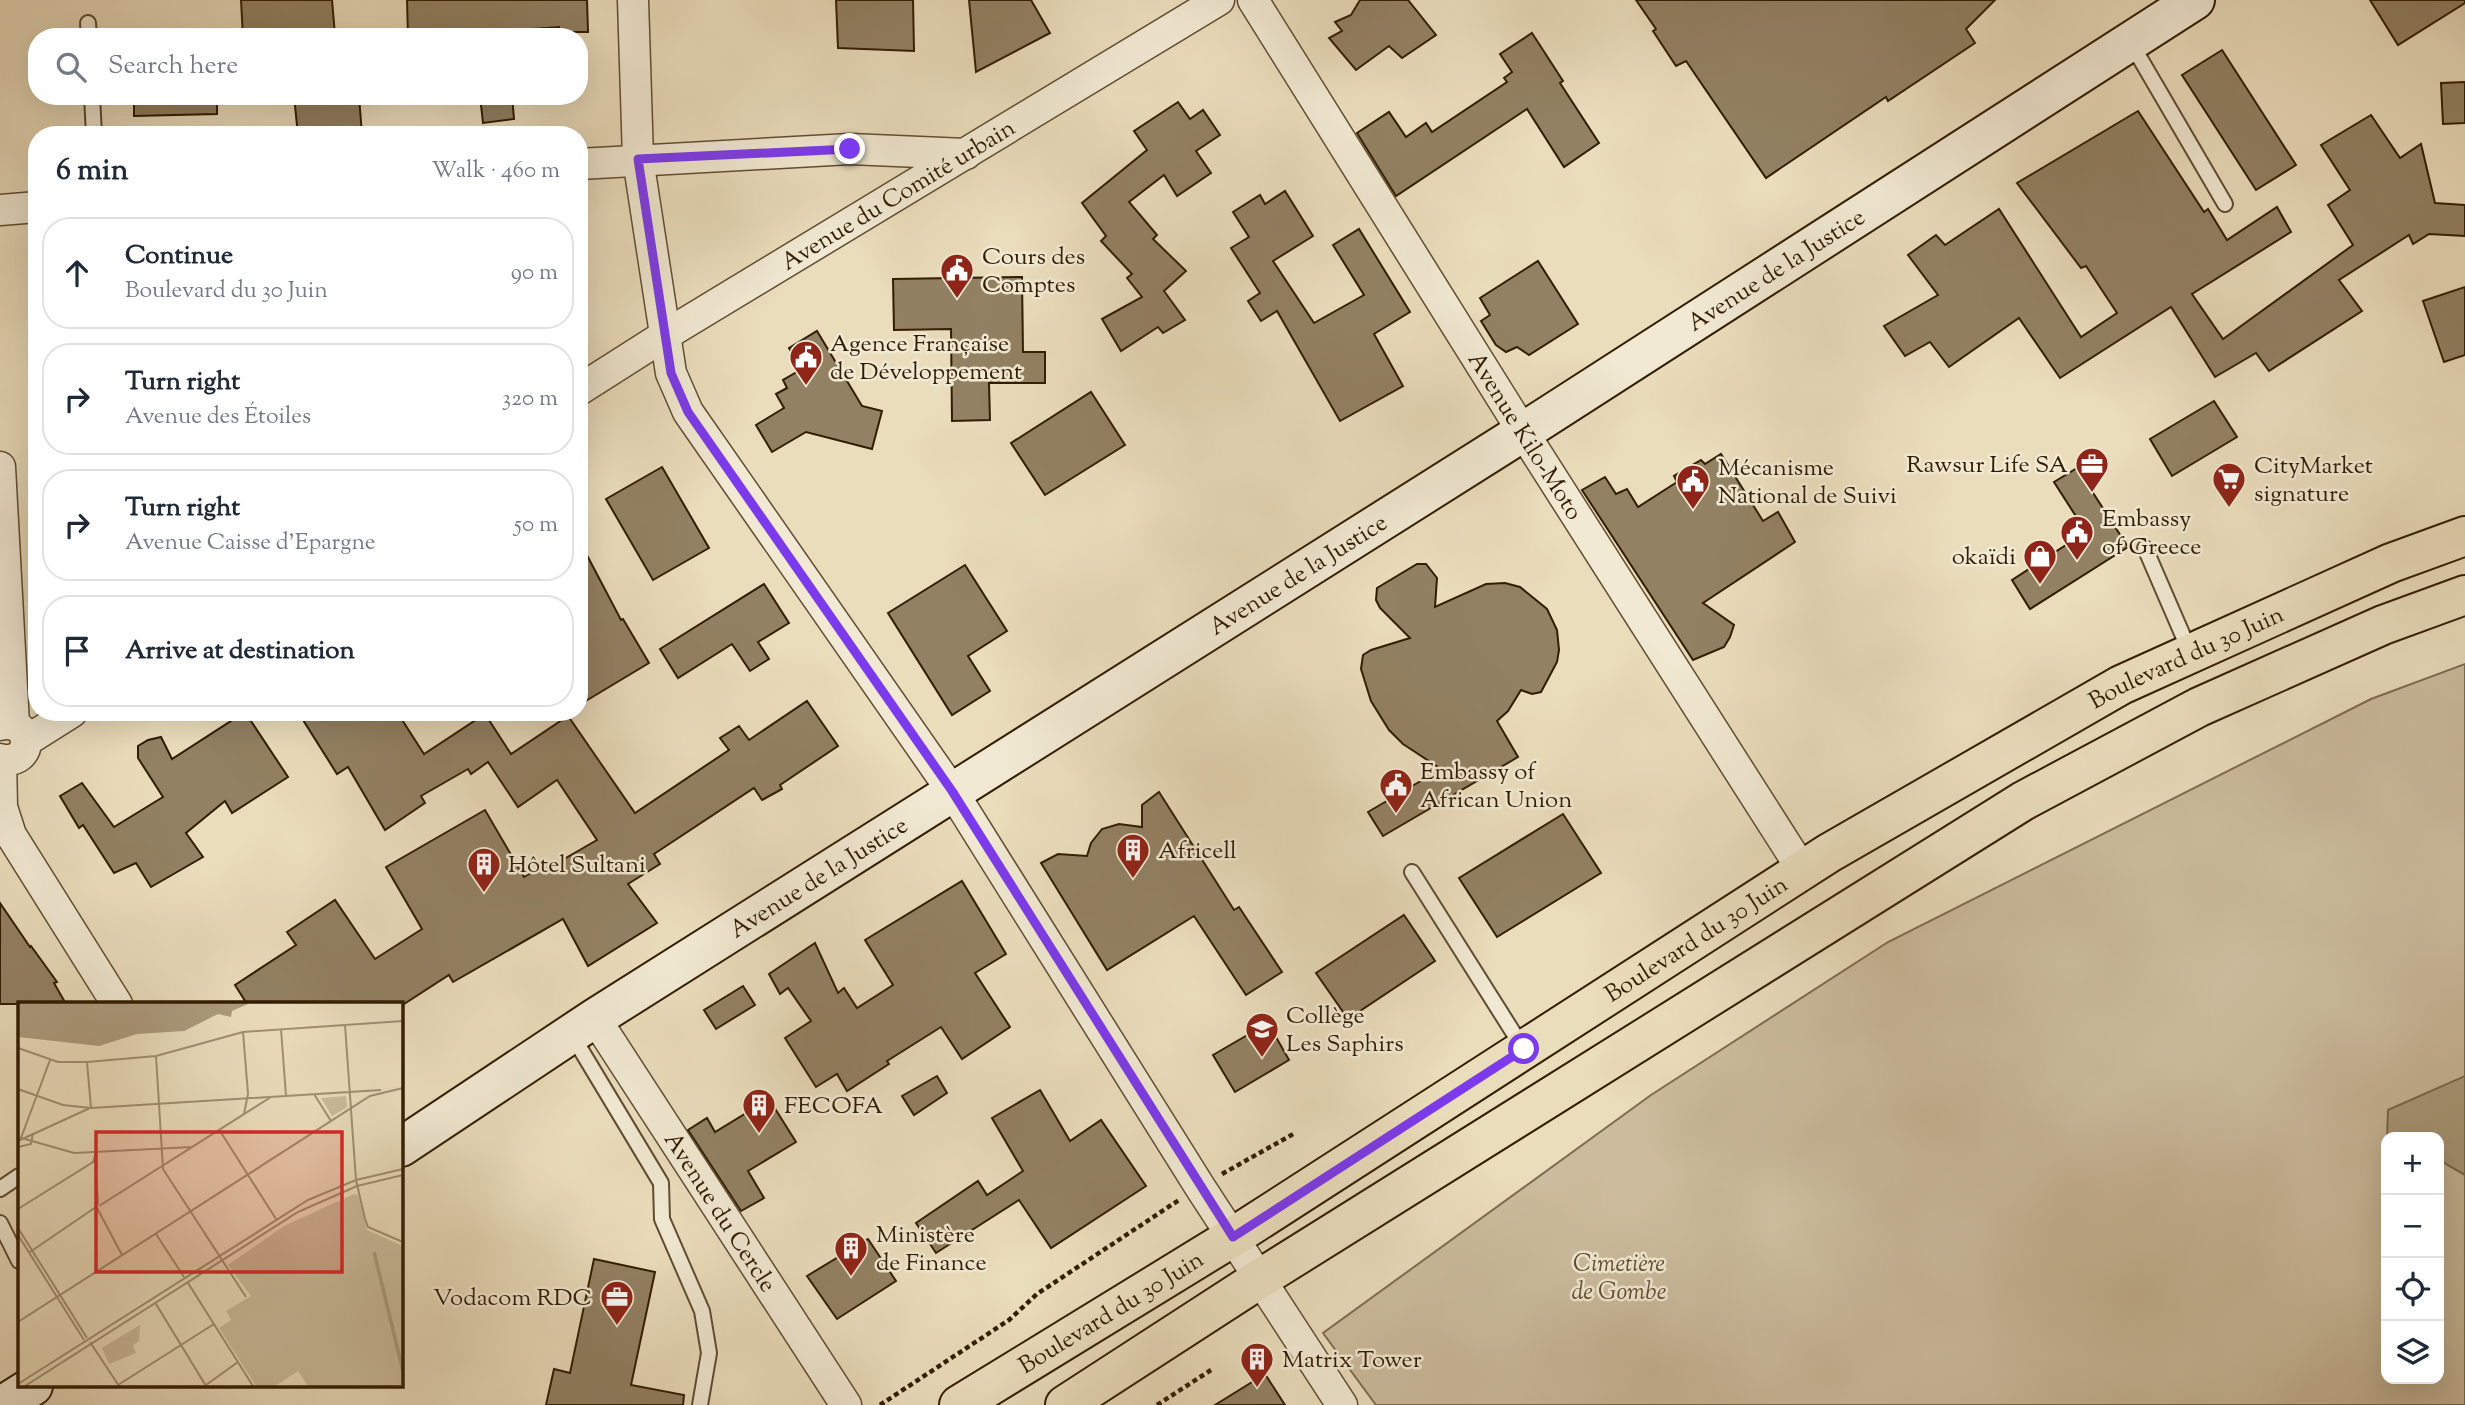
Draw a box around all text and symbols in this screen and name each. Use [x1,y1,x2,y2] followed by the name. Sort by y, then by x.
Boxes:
[28,28,588,105] search box
[52,48,90,86] icon: search
[108,48,238,85] text: Search here
[775,112,1022,280] street label: Avenue du Comité urbain
[834,133,865,164] route end
[56,150,128,193] text: 6 min
[432,155,560,188] text: Walk · 460 m
[1681,201,1872,341] street label: Avenue de la Justice
[125,238,233,275] text: Continue
[982,241,1085,303] place label: Cours des Comptes
[938,251,976,300] public building icon: Cours des Comptes
[58,254,96,292] icon: ahead
[511,257,558,290] text: 90 m
[125,275,328,308] text: Boulevard du 30 Juin
[830,328,1022,390] place label: Agence Française de Développement
[787,338,825,387] public building icon: Agence Française de Développement
[1458,346,1590,527] street label: Avenue Kilo-Moto
[125,364,240,401] text: Turn right
[58,380,96,418] icon: right
[502,383,558,416] text: 320 m
[125,401,311,434] text: Avenue des Étoiles
[2073,445,2111,494] office icon: Rawsur Life SA
[1906,449,2069,483] place label: Rawsur Life SA
[2254,450,2373,512] place label: CityMarket signature
[1718,452,1897,514] place label: Mécanisme National de Suivi
[2210,460,2248,509] supermarket icon: CityMarket signature
[1674,462,1712,511] public building icon: Mécanisme National de Suivi
[125,490,240,527] text: Turn right
[2102,503,2202,565] place label: Embassy of Greece
[58,506,96,544] icon: right
[1203,507,1395,645] street label: Avenue de la Justice
[514,509,558,542] text: 50 m
[2058,513,2096,562] public building icon: Embassy of Greece
[125,527,376,560] text: Avenue Caisse d'Epargne
[2021,537,2059,586] shop icon: okaïdi
[1952,541,2016,575] place label: okaïdi
[2083,599,2290,719] street label: Boulevard du 30 Juin
[58,632,96,670] icon: arrive
[125,633,355,670] text: Arrive at destination
[1420,756,1572,818] place label: Embassy of African Union
[1377,766,1415,815] public building icon: Embassy of African Union
[724,810,915,948] street label: Avenue de la Justice
[1114,831,1152,880] building icon: Africell
[1158,835,1237,869] place label: Africell
[465,845,503,894] building icon: Hôtel Sultani
[508,849,646,883] place label: Hôtel Sultani
[1599,869,1795,1012] street label: Boulevard du 30 Juin
[1286,1000,1404,1062] place label: Collège Les Saphirs
[18,1002,402,1388] inset map
[1243,1010,1281,1059] school or university icon: Collège Les Saphirs
[1508,1033,1539,1064] route start
[740,1086,778,1135] building icon: FECOFA
[784,1090,884,1124] place label: FECOFA
[654,1126,784,1300] street label: Avenue du Cercle
[2381,1132,2444,1384] map controls
[2381,1132,2444,1195] button: +
[2381,1195,2444,1258] button: −
[876,1219,987,1281] place label: Ministère de Finance
[832,1229,870,1278] building icon: Ministère de Finance
[1013,1244,1211,1384] street label: Boulevard du 30 Juin
[1572,1248,1666,1310] park label: Cimetière de Gombe
[2381,1258,2444,1321] button: locate
[598,1278,636,1327] office icon: Vodacom RDC
[433,1282,592,1316] place label: Vodacom RDC
[2381,1321,2444,1384] button: layers
[1238,1340,1276,1389] building icon: Matrix Tower
[1282,1344,1422,1378] place label: Matrix Tower

